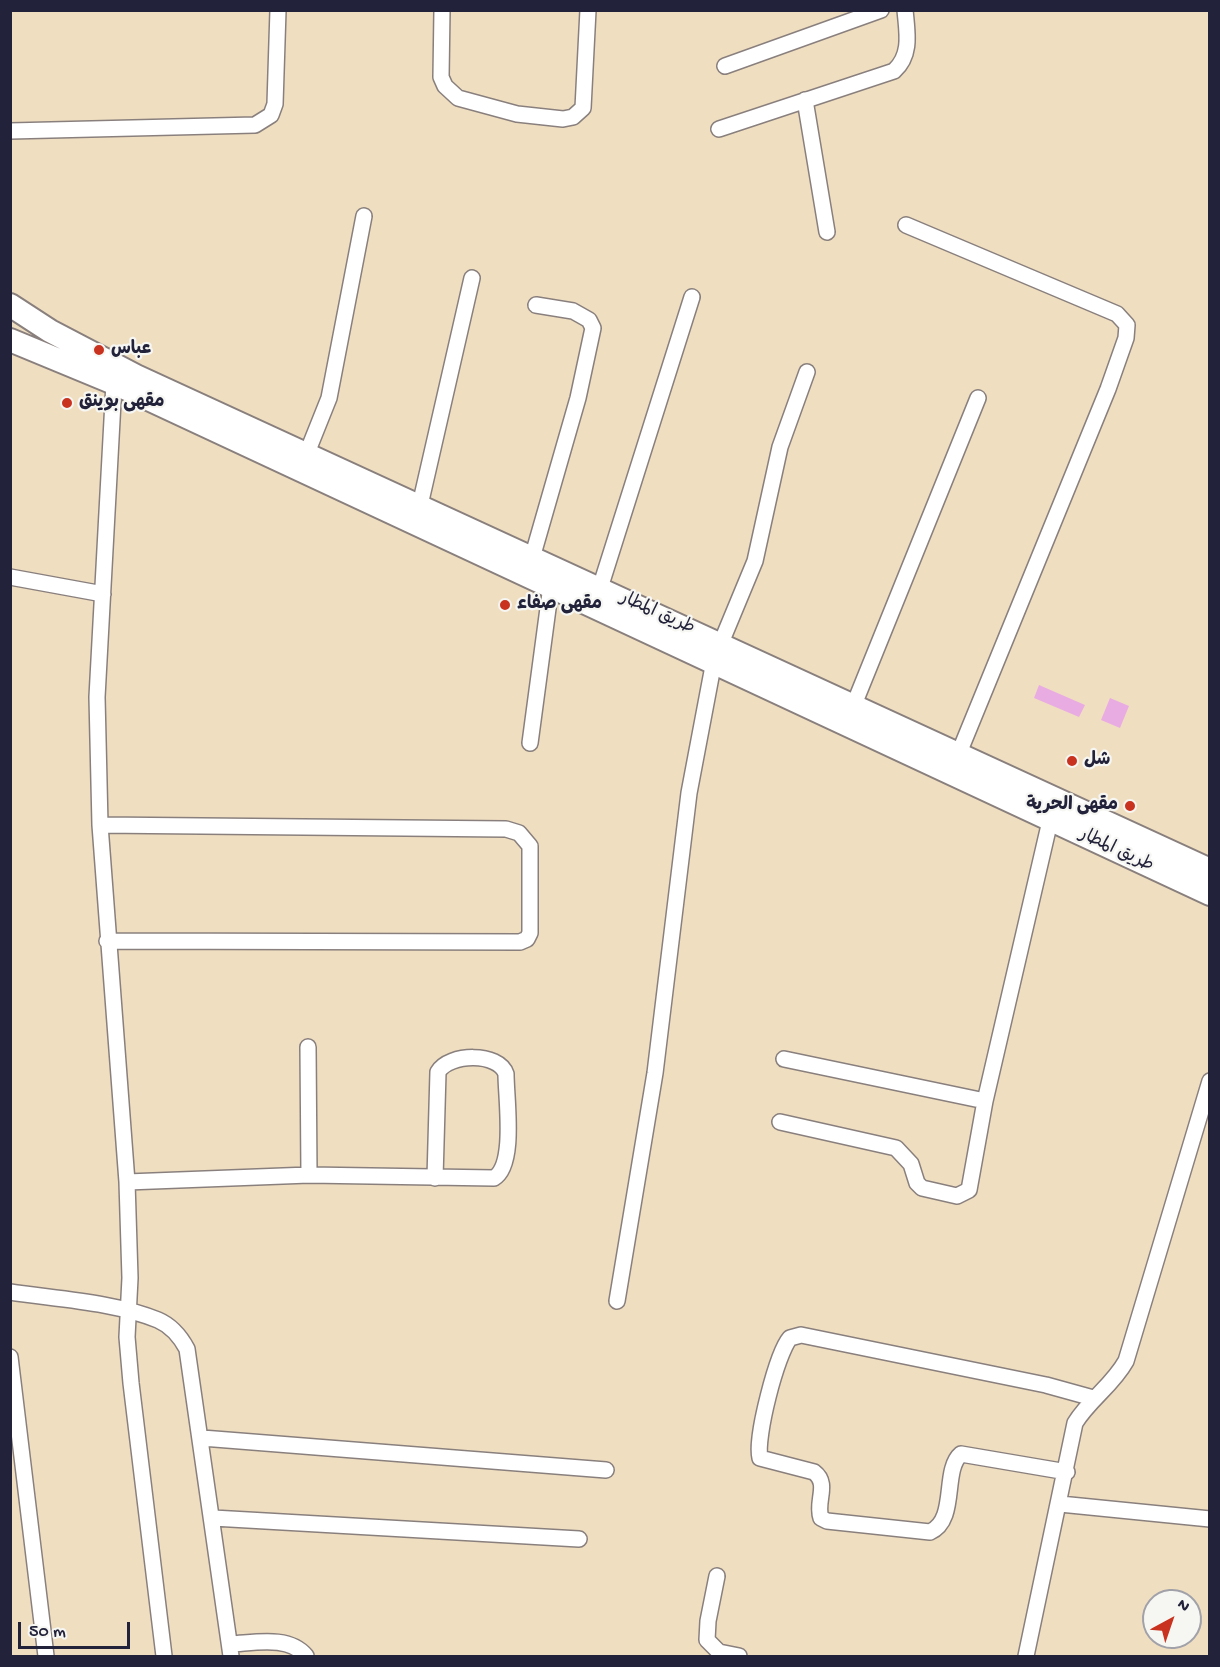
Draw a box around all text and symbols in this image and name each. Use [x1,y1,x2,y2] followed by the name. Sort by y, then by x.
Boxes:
[111,339,151,361] place label: عباس
[92,343,106,357] marker: عباس
[79,392,164,414] place label: مقهى بوينق
[60,396,74,410] marker: مقهى بوينق
[616,588,698,640] street label: طريق المطار
[517,594,602,616] place label: مقهى صفاء
[498,598,512,612] marker: مقهى صفاء
[1084,750,1110,772] place label: شل
[1065,754,1079,768] marker: شل
[1026,795,1118,817] place label: مقهى الحرية
[1123,799,1137,813] marker: مقهى الحرية
[1075,824,1157,878] street label: طريق المطار
[1142,1589,1202,1649] north arrow
[1172,1596,1193,1617] text: N
[21,1610,134,1648] scale bar
[29,1622,66,1643] text: 50 m

